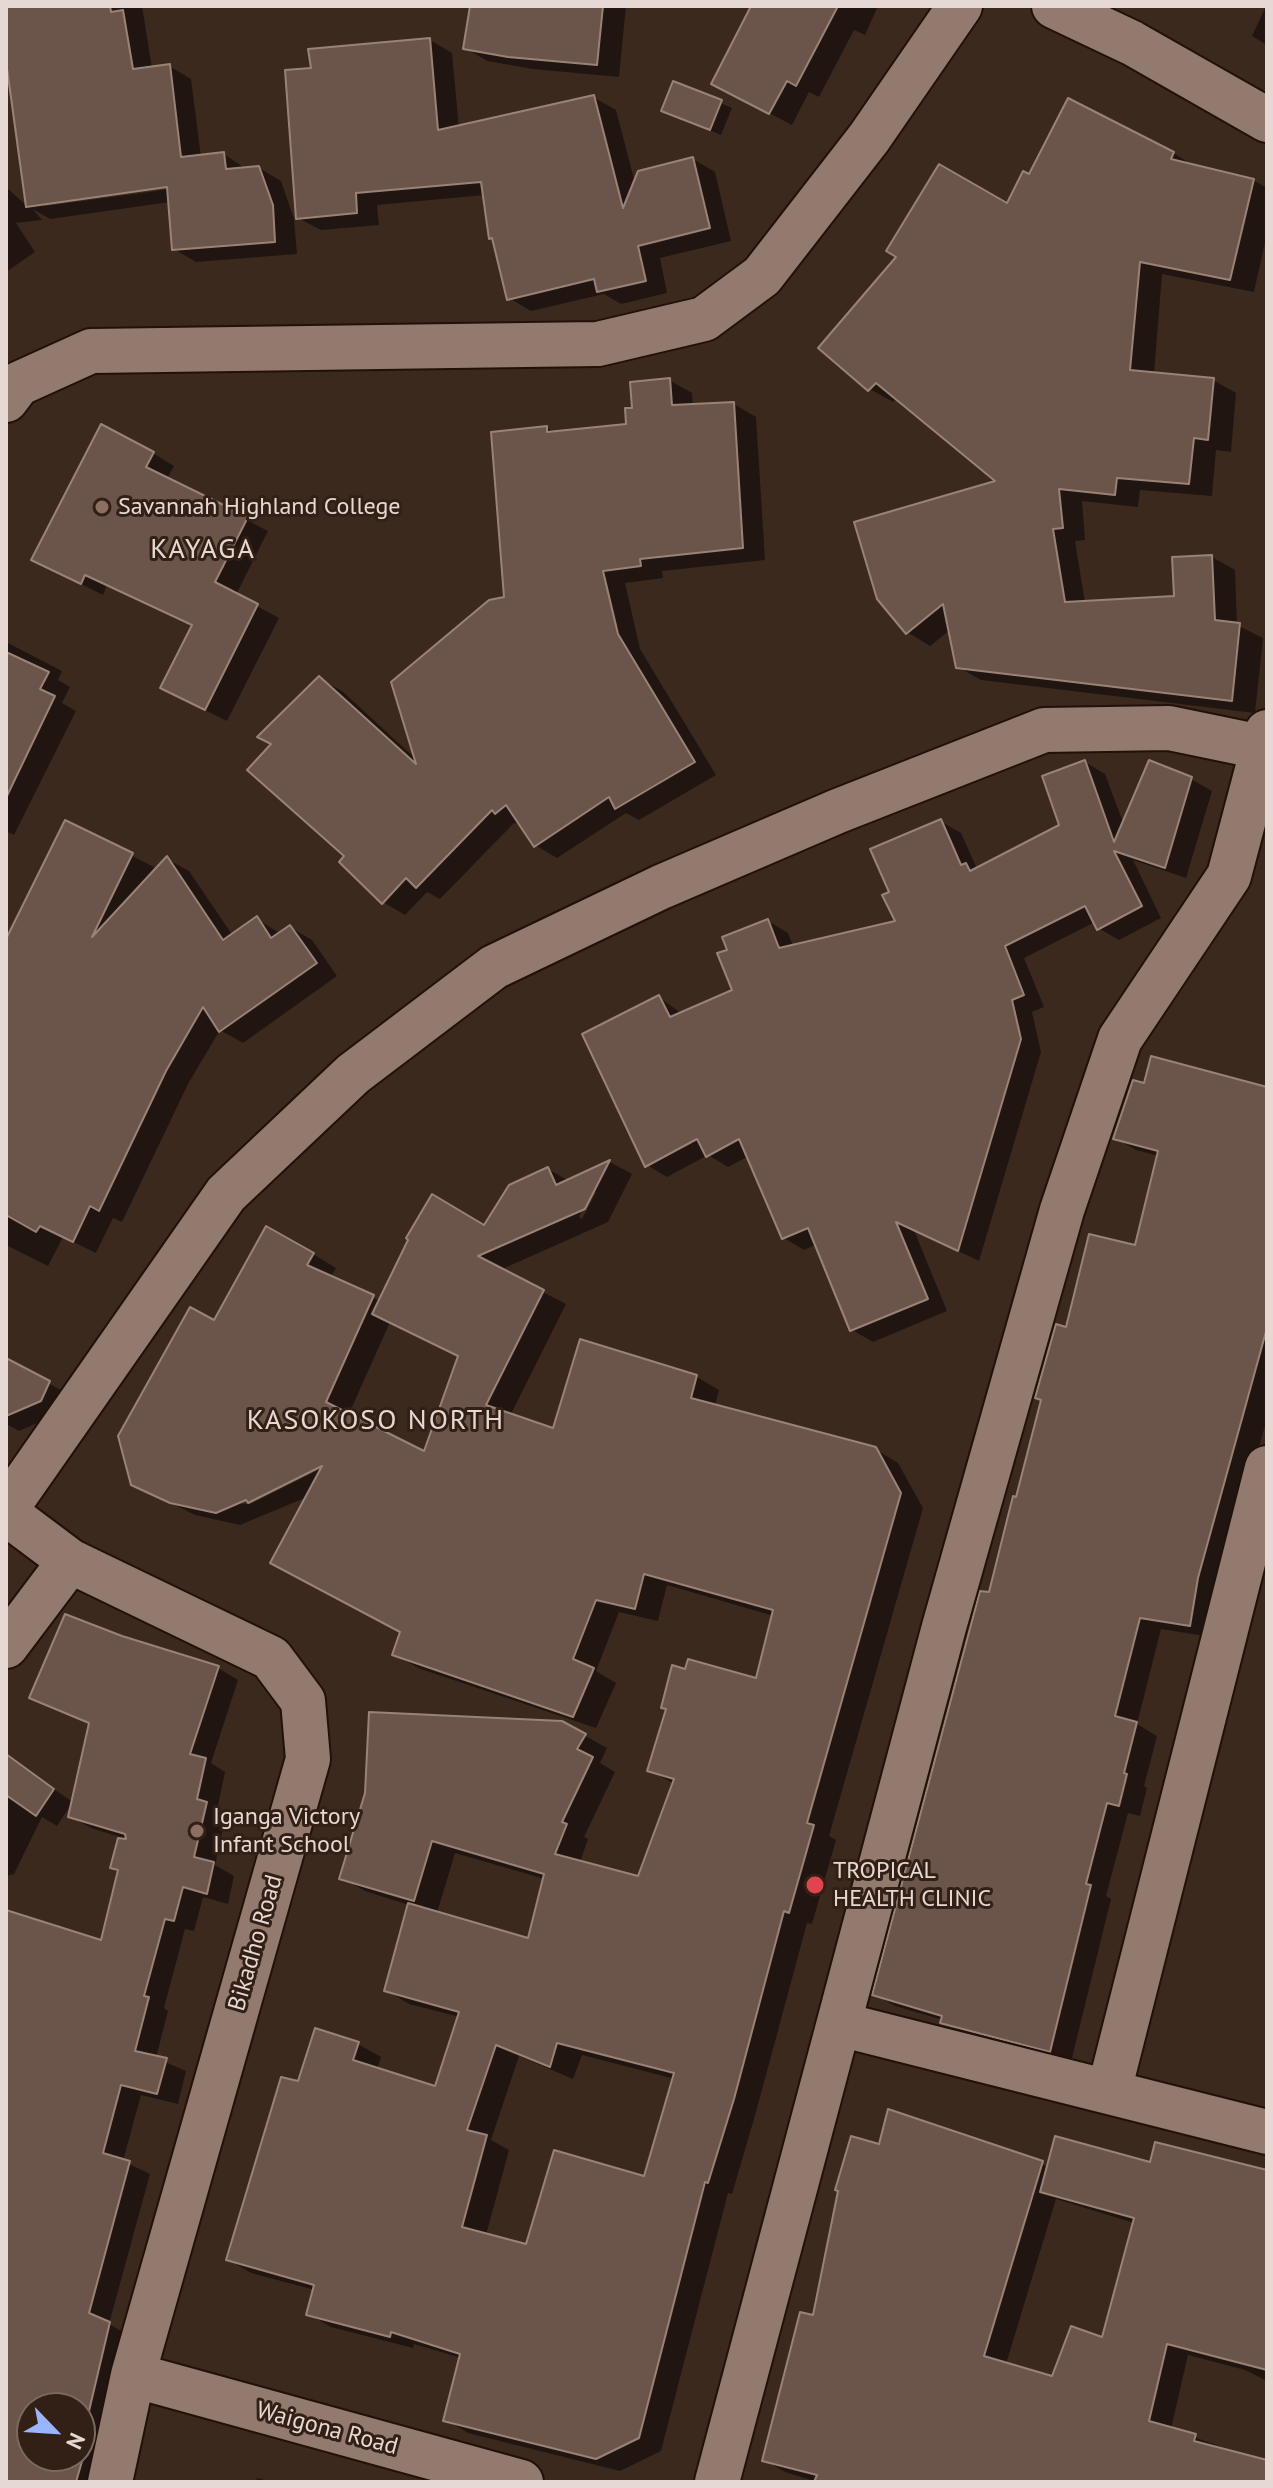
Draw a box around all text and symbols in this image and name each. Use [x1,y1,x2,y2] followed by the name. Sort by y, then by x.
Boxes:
[118,493,401,521] place label: Savannah Highland College
[93,498,111,516] marker: Savannah Highland College
[150,533,256,567] district label: KAYAGA
[247,1404,505,1438] district label: KASOKOSO NORTH
[213,1803,360,1859] place label: Iganga Victory Infant School
[188,1822,206,1840] marker: Iganga Victory Infant School
[833,1857,991,1913] place label: TROPICAL HEALTH CLINIC
[223,1872,289,2014] street label: Bikadho Road
[804,1874,826,1896] marker: TROPICAL HEALTH CLINIC
[16,2392,96,2472] north arrow
[253,2396,401,2462] street label: Waigona Road
[60,2429,92,2454] text: N

